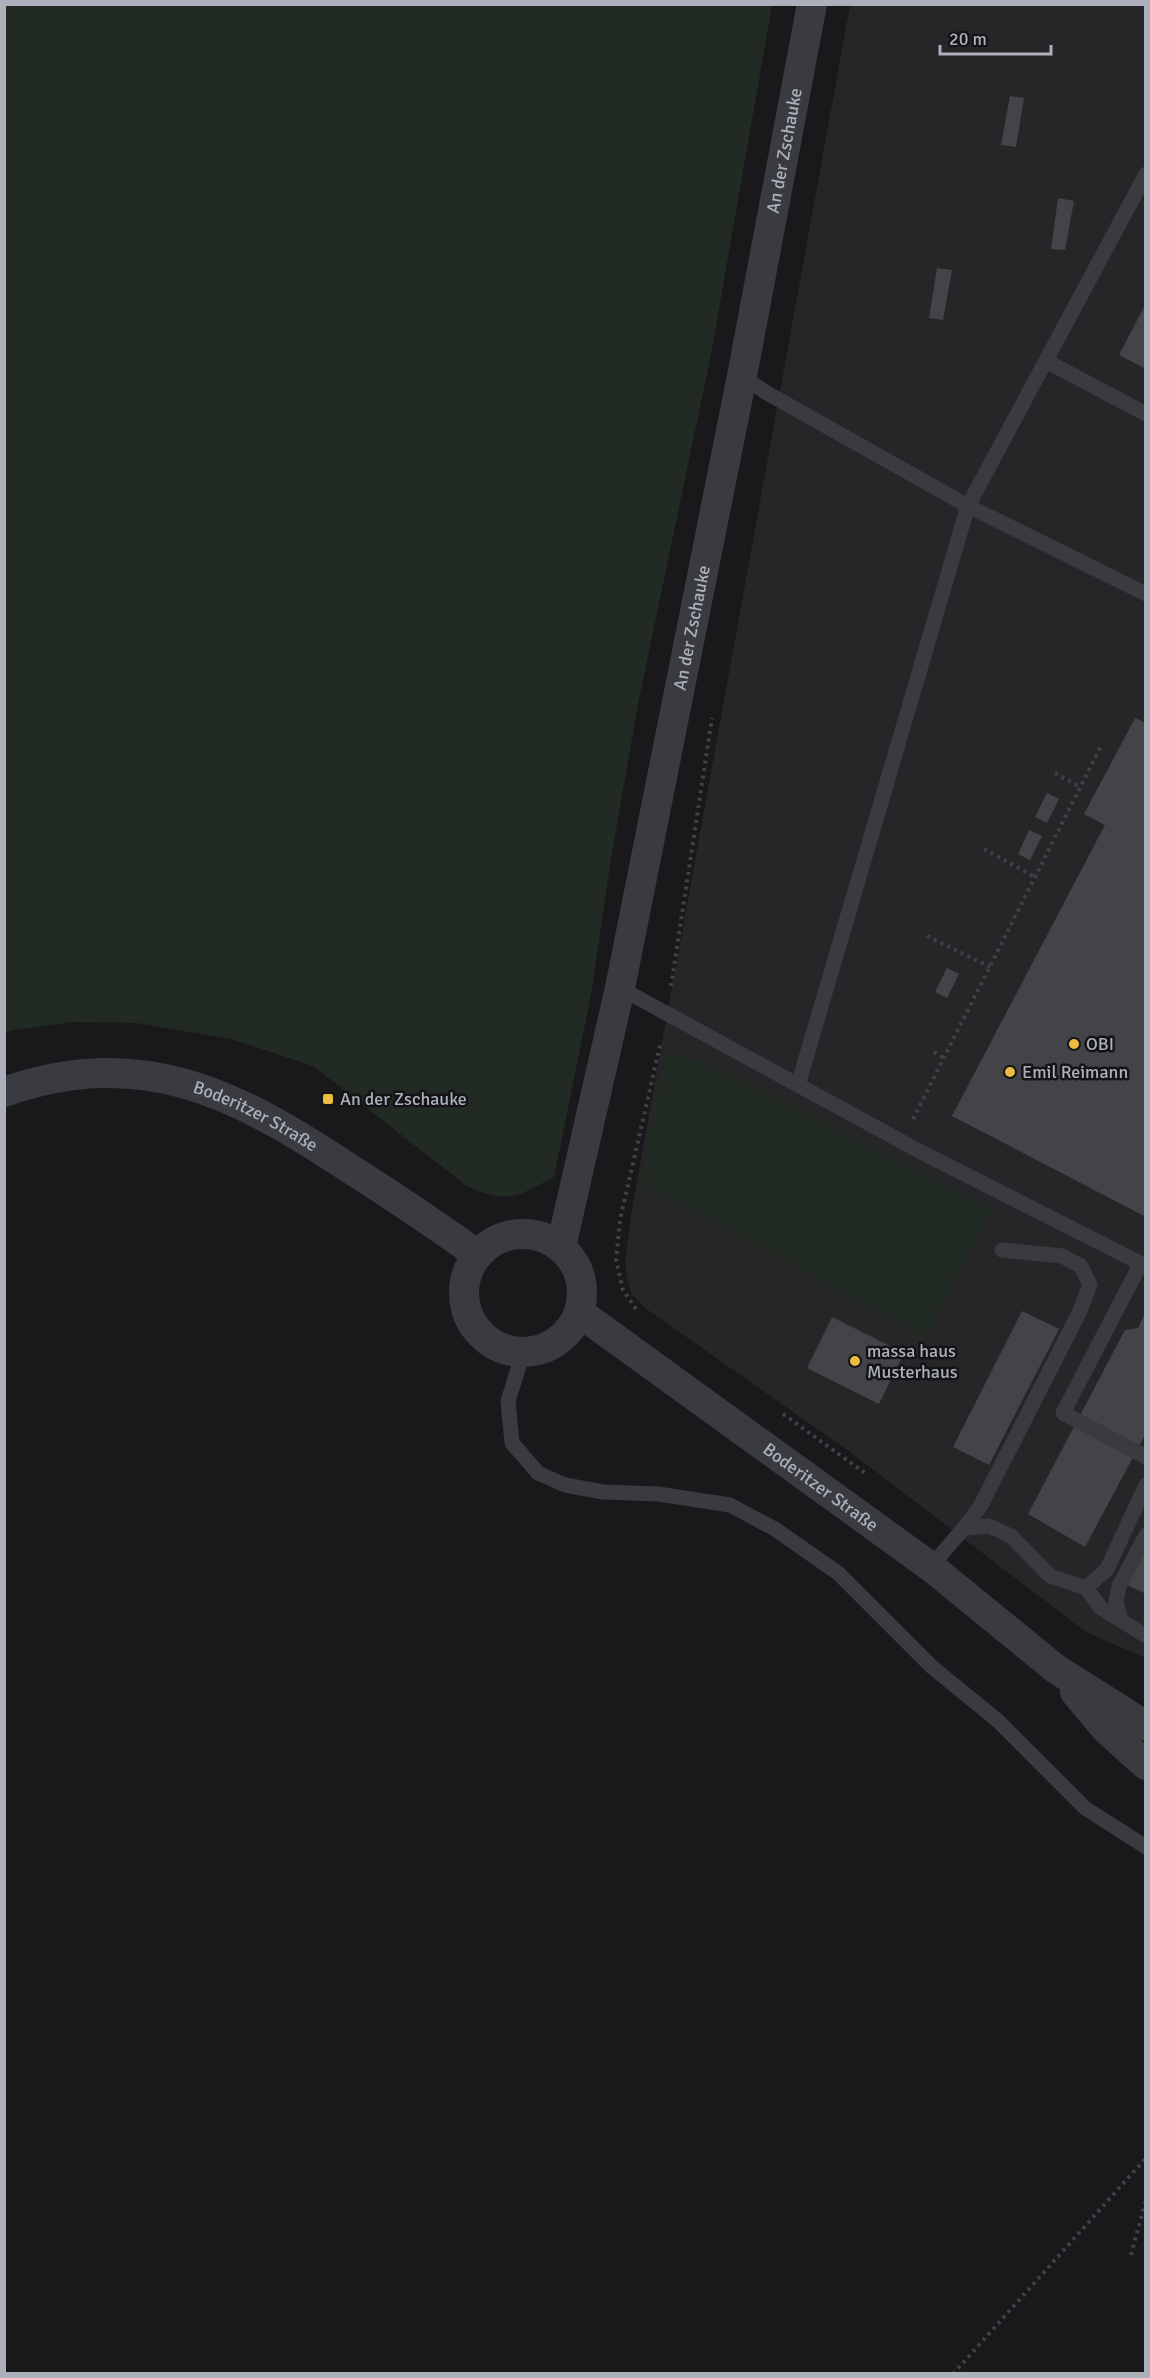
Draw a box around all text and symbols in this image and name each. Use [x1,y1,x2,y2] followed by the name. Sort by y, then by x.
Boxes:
[940,18,1051,56] scale bar
[949,28,987,50] text: 20 m
[762,86,807,215] street label: An der Zschauke
[669,563,715,692] street label: An der Zschauke
[1086,1033,1114,1055] place label: OBI
[1067,1037,1081,1051] marker: OBI
[1022,1061,1128,1083] place label: Emil Reimann
[1003,1065,1017,1079] marker: Emil Reimann
[191,1076,322,1156] street label: Boderitzer Straße
[340,1088,467,1110] place label: An der Zschauke
[321,1092,335,1106] marker: An der Zschauke
[867,1340,958,1383] place label: massa haus Musterhaus
[848,1354,862,1368] marker: massa haus Musterhaus
[759,1438,882,1536] street label: Boderitzer Straße

